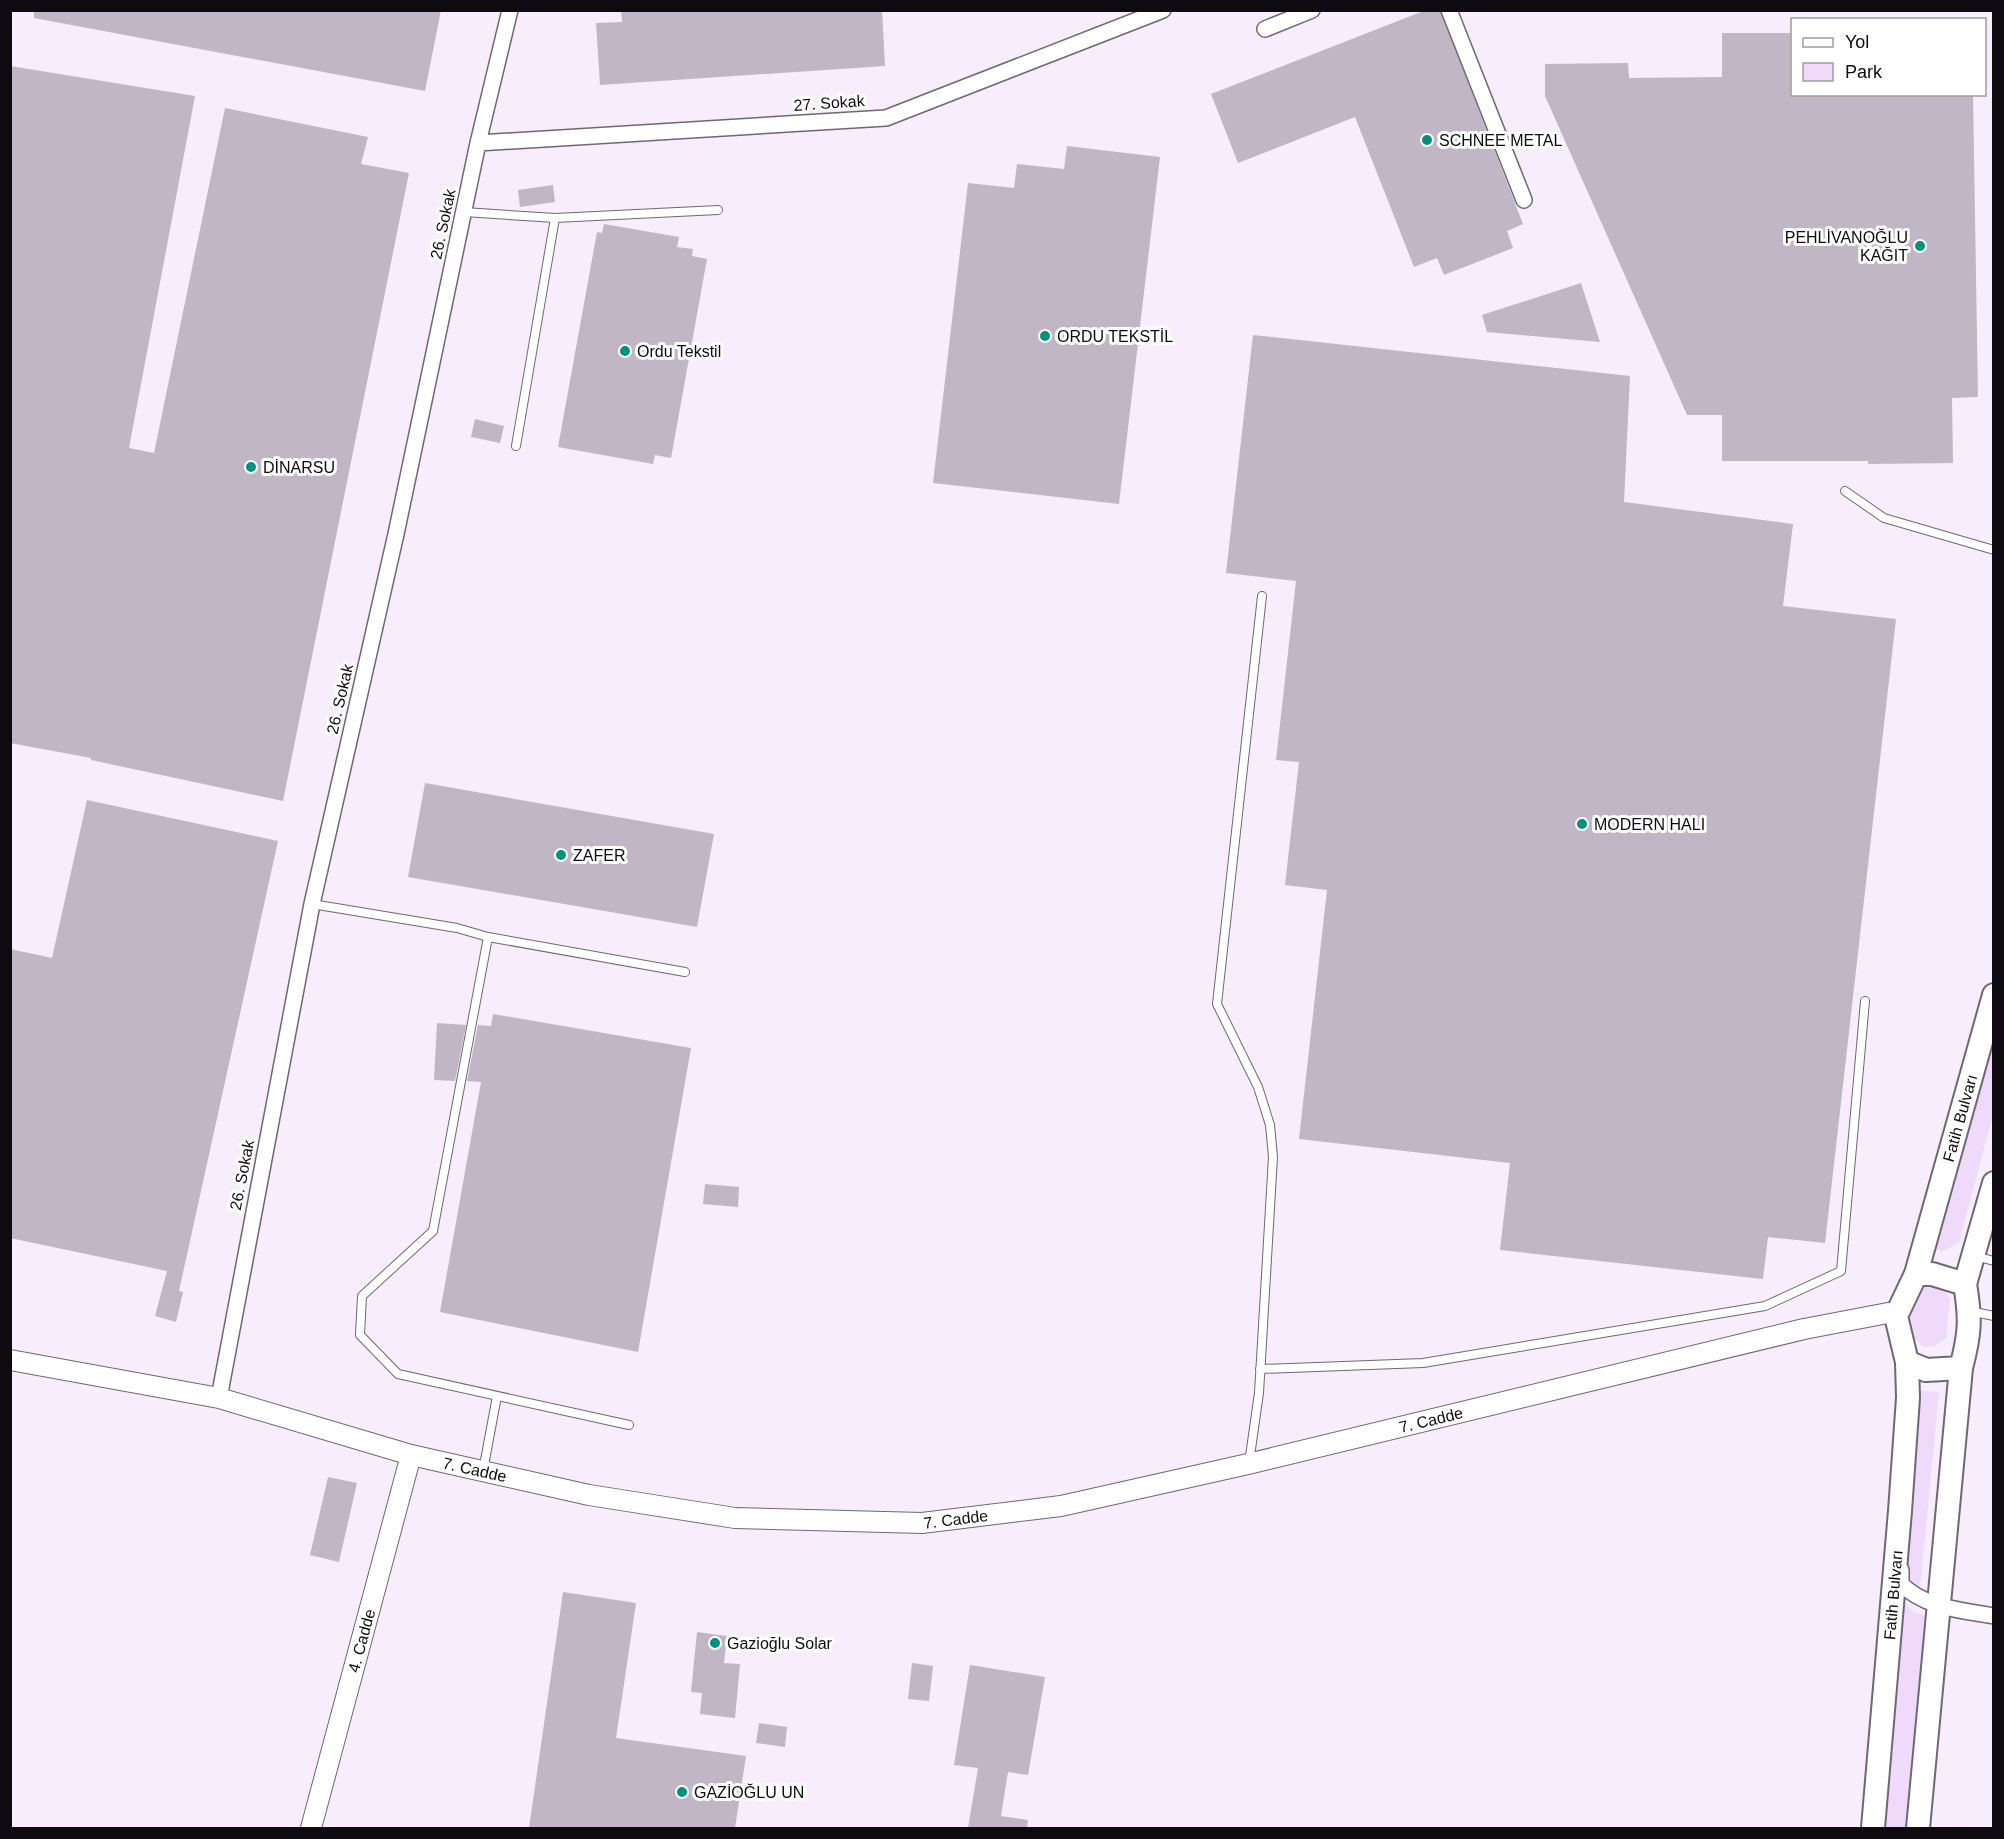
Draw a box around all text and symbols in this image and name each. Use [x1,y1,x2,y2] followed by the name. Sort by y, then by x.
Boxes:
[1791,18,1986,96] legend
[1845,32,1869,52] text: Yol
[1845,62,1883,82] text: Park
[793,92,866,114] street label: 27. Sokak
[1439,132,1562,149] place label: SCHNEE METAL
[1420,133,1434,147] marker: SCHNEE METAL
[427,186,459,261] street label: 26. Sokak
[1785,228,1908,264] place label: PEHLİVANOĞLU KAĞIT
[1913,239,1927,253] marker: PEHLİVANOĞLU KAĞIT
[1057,327,1173,345] place label: ORDU TEKSTİL
[1038,329,1052,343] marker: ORDU TEKSTİL
[637,343,721,360] place label: Ordu Tekstil
[618,344,632,358] marker: Ordu Tekstil
[263,458,335,476] place label: DİNARSU
[244,460,258,474] marker: DİNARSU
[324,661,357,736] street label: 26. Sokak
[1594,816,1705,833] place label: MODERN HALI
[1575,817,1589,831] marker: MODERN HALI
[573,847,625,864] place label: ZAFER
[554,848,568,862] marker: ZAFER
[1939,1072,1980,1164] street label: Fatih Bulvarı
[227,1137,257,1212] street label: 26. Sokak
[1397,1404,1465,1436] street label: 7. Cadde
[441,1454,508,1485] street label: 7. Cadde
[922,1506,989,1531] street label: 7. Cadde
[1881,1549,1905,1640] street label: Fatih Bulvarı
[345,1607,378,1674] street label: 4. Cadde
[727,1635,833,1652] place label: Gazioğlu Solar
[708,1636,722,1650] marker: Gazioğlu Solar
[694,1783,804,1801] place label: GAZİOĞLU UN
[675,1785,689,1799] marker: GAZİOĞLU UN

